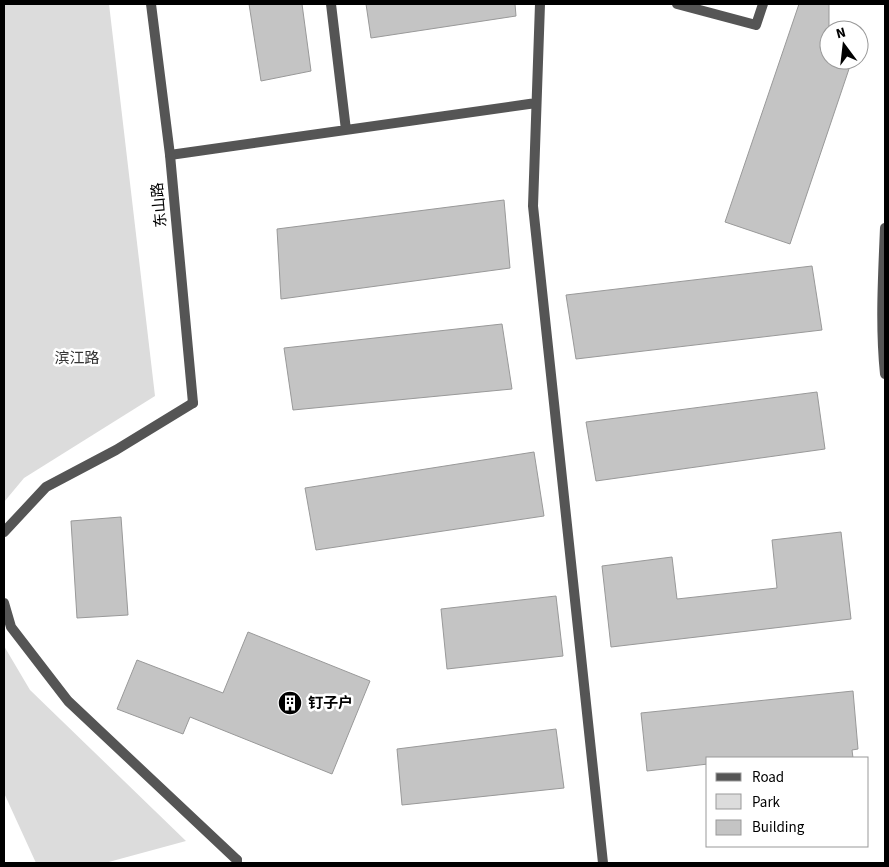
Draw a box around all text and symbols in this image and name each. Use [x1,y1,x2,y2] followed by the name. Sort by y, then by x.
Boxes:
[819,20,869,70] north arrow
[834,23,848,44] text: N
[147,182,172,228] street label: 东山路
[54,348,100,369] park label: 滨江路
[277,690,303,716] building icon: 钉子户
[308,693,353,714] place label: 钉子户
[706,757,869,847] legend
[752,767,784,788] text: Road
[752,792,781,813] text: Park
[752,817,805,838] text: Building

